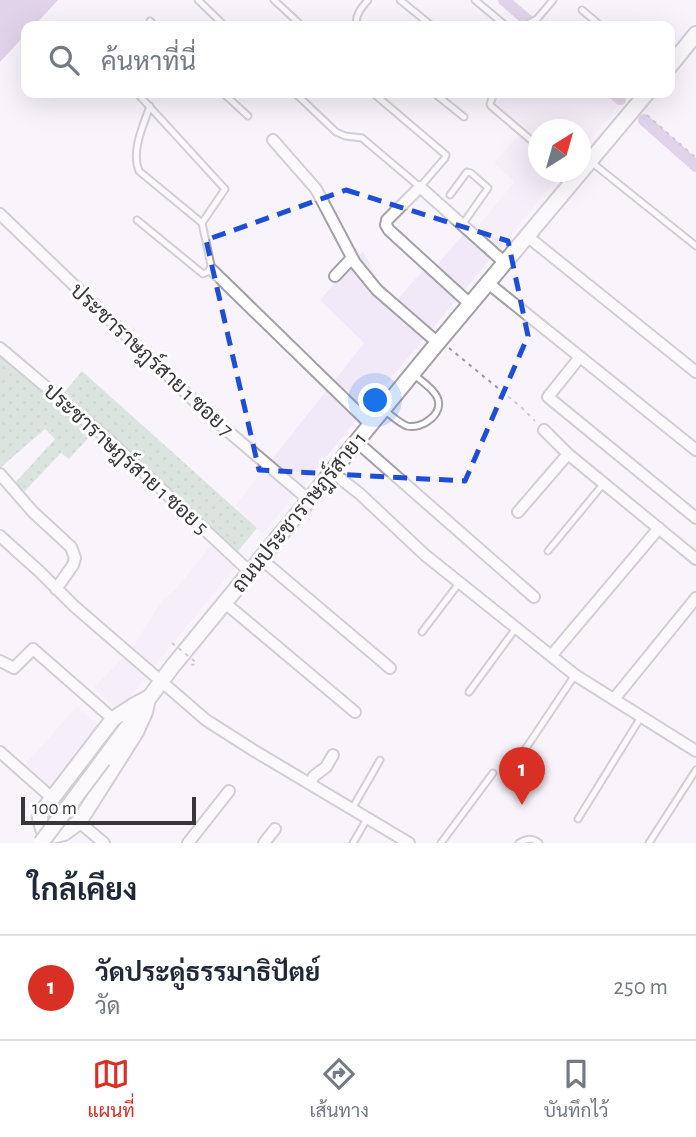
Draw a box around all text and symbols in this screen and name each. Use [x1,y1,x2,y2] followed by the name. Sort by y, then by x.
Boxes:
[21,21,675,98] search box
[45,41,83,79] icon: search
[101,49,196,75] text: ค้นหาที่นี่
[528,119,591,182] north arrow
[64,277,240,443] street label: ประชาราษฎร์สาย 1 ซอย 7
[37,377,215,541] street label: ประชาราษฎร์สาย 1 ซอย 5
[358,383,392,417] your location
[225,426,373,598] street label: ถนนประชาราษฎร์สาย 1
[499,747,545,805] pin: 1
[21,794,196,826] scale bar
[32,799,77,818] text: 100 m
[28,876,137,906] text: ใกล้เคียง
[95,960,320,986] text: วัดประดู่ธรรมาธิปัตย์
[47,976,55,999] text: 1
[614,976,668,999] text: 250 m
[95,996,120,1019] text: วัด
[87,1055,135,1123] tab: แผนที่
[310,1055,369,1123] tab: เส้นทาง
[544,1055,609,1123] tab: บันทึกไว้

